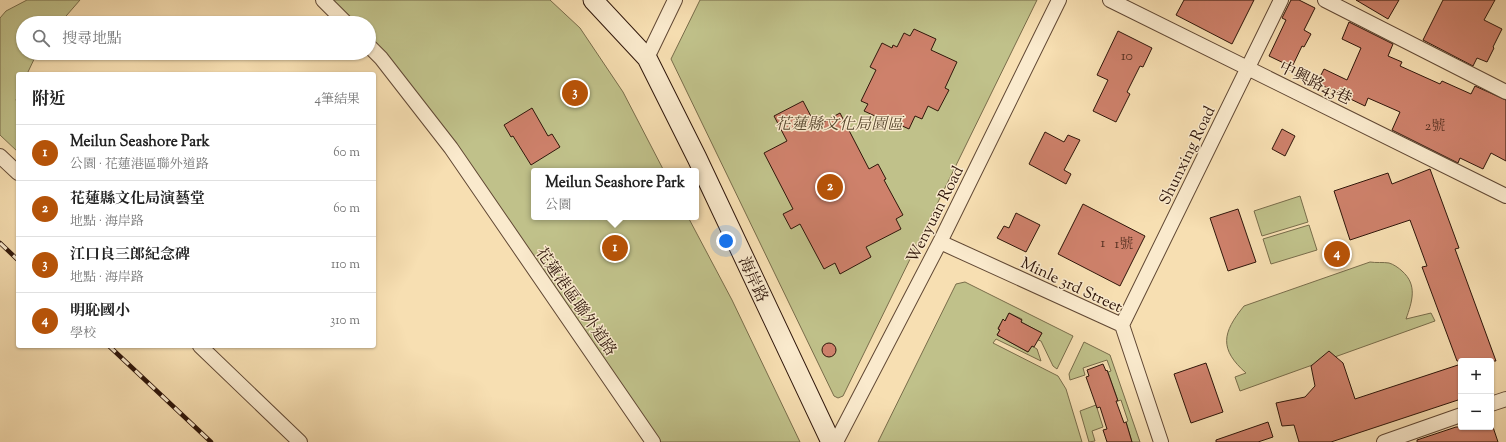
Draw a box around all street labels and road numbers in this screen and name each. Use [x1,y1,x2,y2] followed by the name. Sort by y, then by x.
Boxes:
[1275,57,1355,112] street label: 中興路43巷
[1154,103,1222,209] street label: Shunxing Road
[902,163,971,268] street label: Wenyuan Road
[529,243,621,361] street label: 花蓮港區聯外道路
[731,253,772,307] street label: 海岸路
[1016,253,1126,320] street label: Minle 3rd Street

